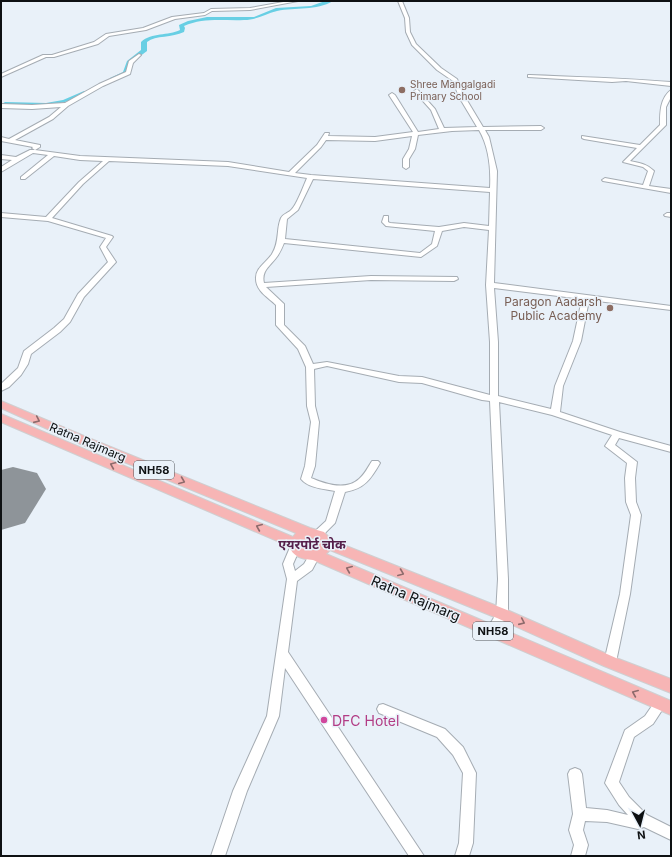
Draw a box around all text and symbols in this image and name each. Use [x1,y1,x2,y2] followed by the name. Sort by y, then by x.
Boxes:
[410,78,495,102] place label: Shree Mangalgadi Primary School
[397,85,407,95] marker: Shree Mangalgadi Primary School
[504,294,602,323] place label: Paragon Aadarsh Public Academy
[605,303,615,313] marker: Paragon Aadarsh Public Academy
[32,415,40,423] one-way arrow
[47,419,129,465] street label: Ratna Rajmarg
[134,461,174,479] road number: NH58
[110,462,117,470] one-way arrow
[179,477,186,485] one-way arrow
[255,524,262,532] one-way arrow
[278,536,346,552] district label: एयरपोर्ट चोक
[345,566,353,574] one-way arrow
[398,569,405,577] one-way arrow
[369,572,463,624] street label: Ratna Rajmarg
[518,618,525,626] one-way arrow
[473,622,513,640] road number: NH58
[632,690,639,698] one-way arrow
[332,712,399,729] place label: DFC Hotel
[319,715,329,725] marker: DFC Hotel
[620,805,660,845] north arrow
[636,827,646,842] text: N

